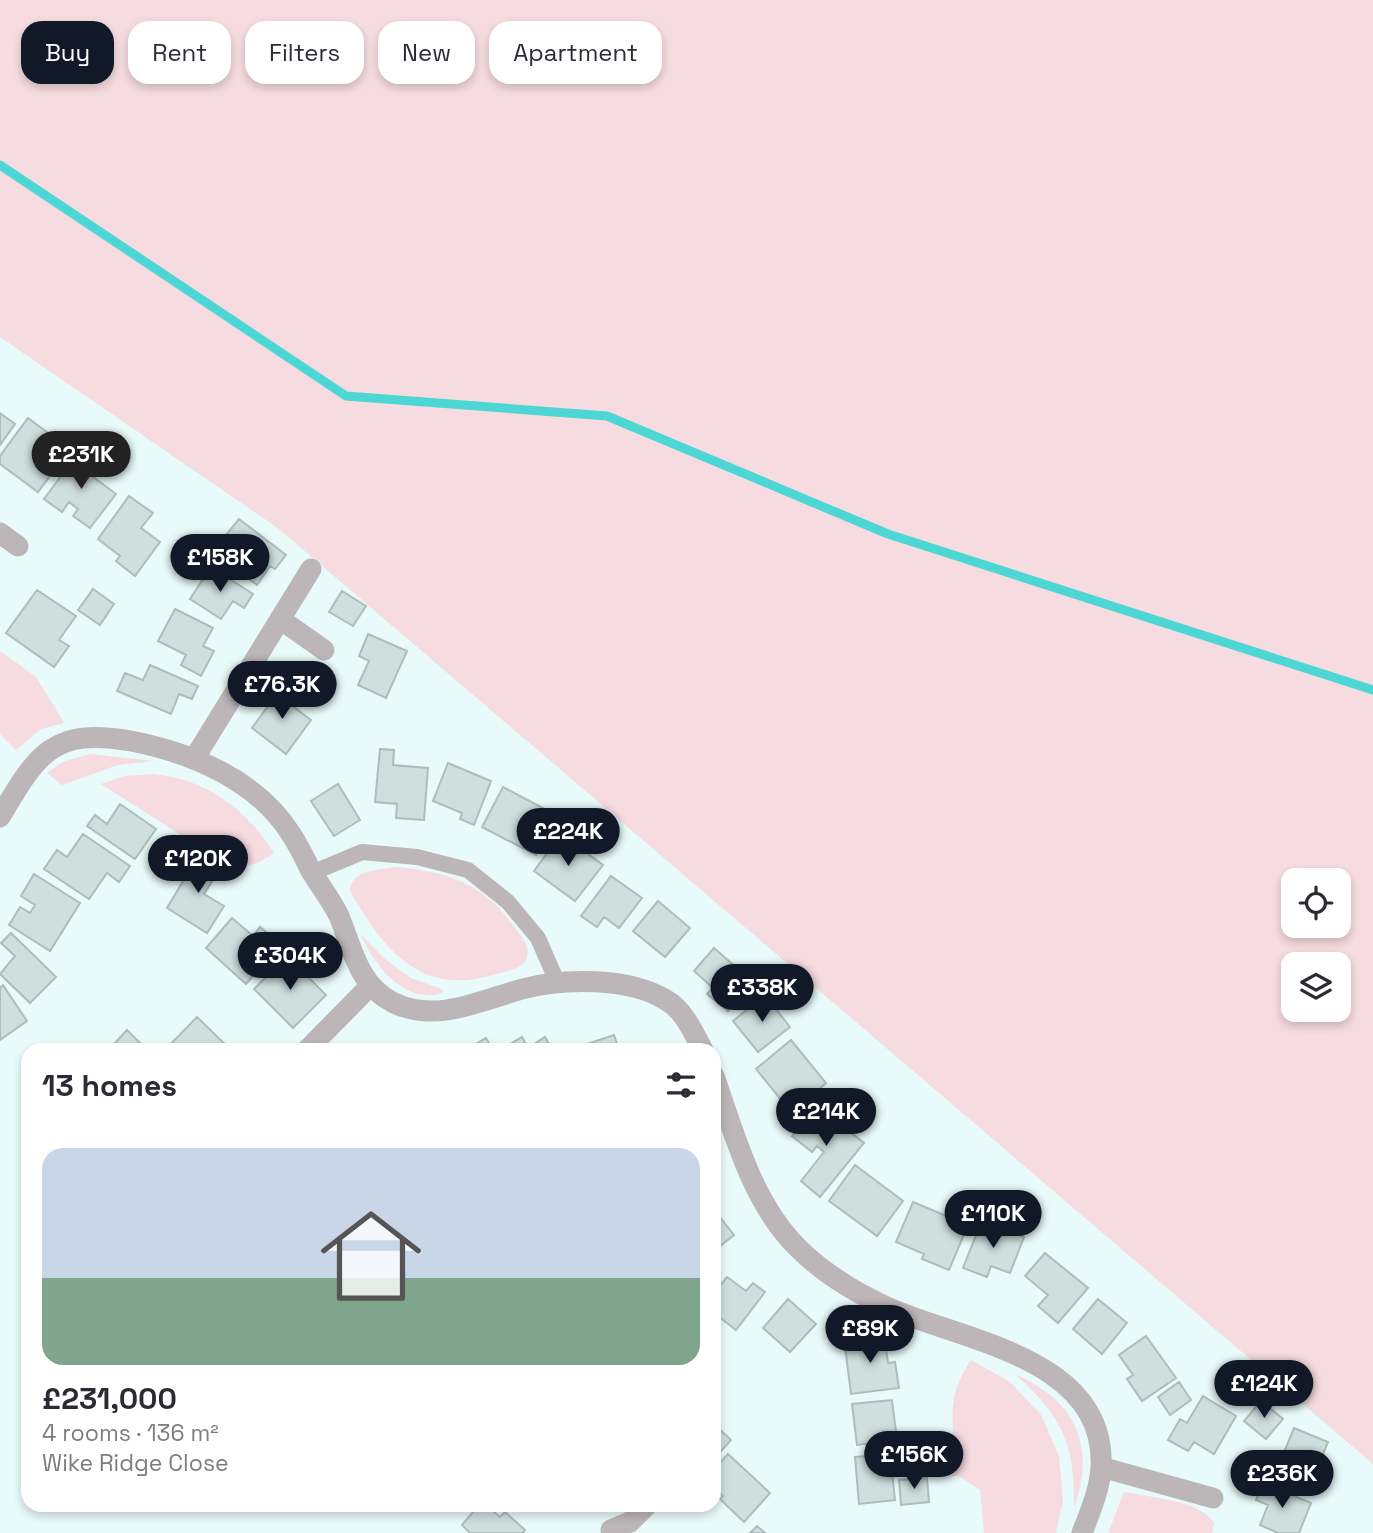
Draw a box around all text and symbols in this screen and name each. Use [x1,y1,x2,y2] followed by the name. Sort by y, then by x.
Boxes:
[21,21,114,84] chip: Buy
[128,21,231,84] chip: Rent
[245,21,364,84] chip: Filters
[378,21,475,84] chip: New
[489,21,662,84] chip: Apartment
[32,432,130,491] pin: £231K
[48,439,114,469] text: £231K
[171,534,269,594] pin: £158K
[186,542,254,572] text: £158K
[225,662,339,721] pin: £76.3K
[244,669,320,699] text: £76.3K
[519,808,617,868] pin: £224K
[533,816,603,846] text: £224K
[149,836,247,895] pin: £120K
[164,843,232,873] text: £120K
[1281,868,1351,1022] map controls
[1281,868,1351,938] button: locate
[241,932,339,992] pin: £304K
[254,940,326,970] text: £304K
[1281,952,1351,1022] button: layers
[713,964,811,1024] pin: £338K
[727,972,797,1002] text: £338K
[42,1066,177,1105] text: 13 homes
[662,1066,700,1104] icon: filters
[777,1088,875,1148] pin: £214K
[792,1096,860,1126] text: £214K
[944,1190,1042,1250] pin: £110K
[308,1193,434,1319] icon: home
[961,1198,1025,1228] text: £110K
[829,1306,911,1365] pin: £89K
[841,1313,899,1343] text: £89K
[1215,1360,1313,1420] pin: £124K
[1230,1368,1298,1398] text: £124K
[42,1379,177,1418] text: £231,000
[42,1418,219,1448] text: 4 rooms · 136 m²
[865,1432,963,1491] pin: £156K
[880,1439,948,1469] text: £156K
[42,1448,229,1478] text: Wike Ridge Close
[1233,1450,1331,1510] pin: £236K
[1247,1458,1317,1488] text: £236K

